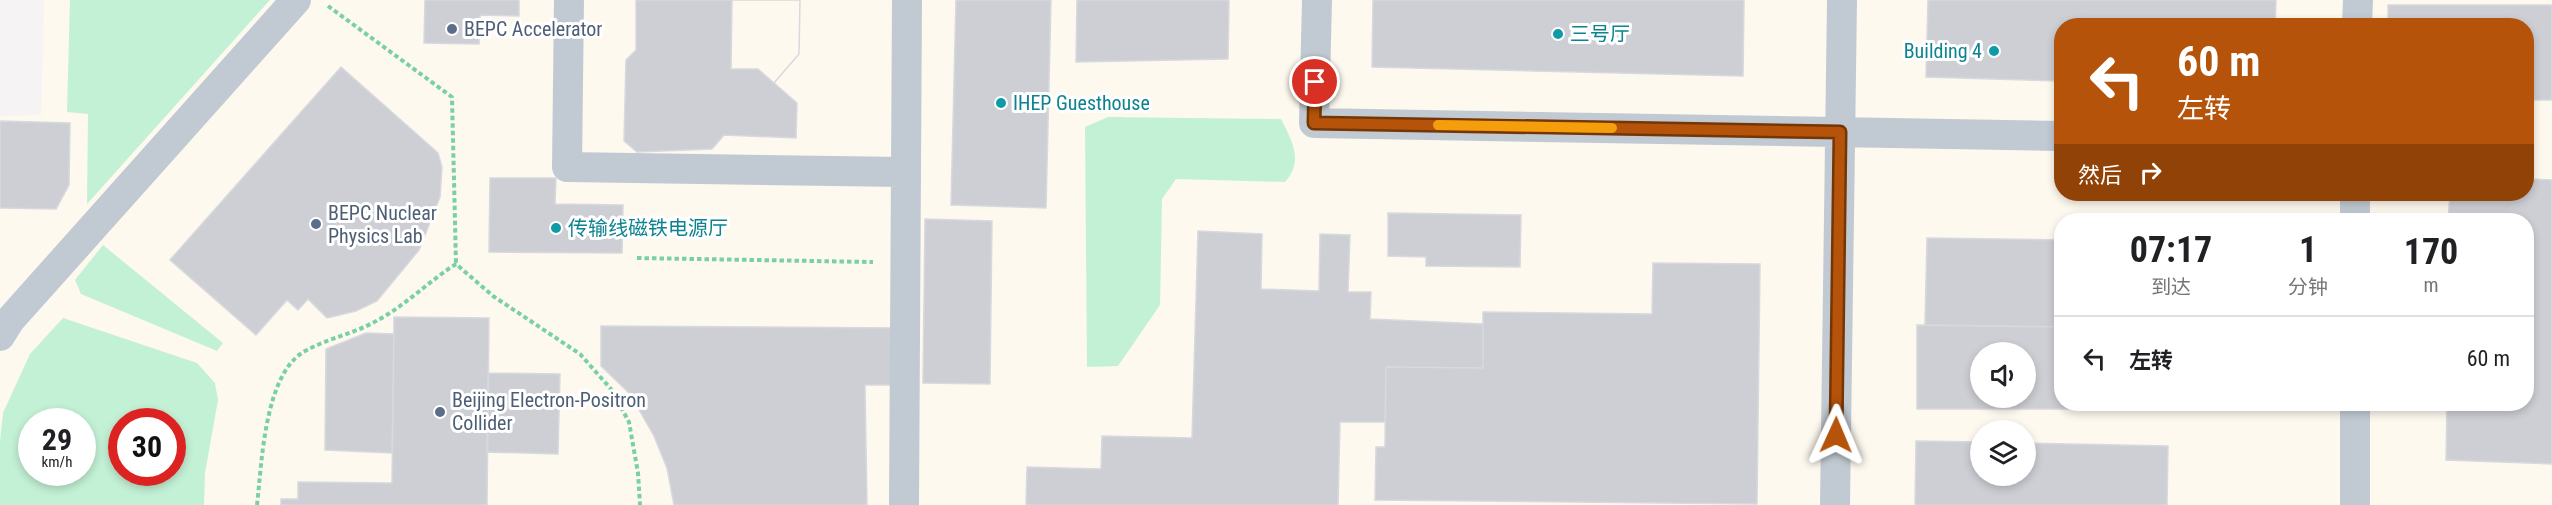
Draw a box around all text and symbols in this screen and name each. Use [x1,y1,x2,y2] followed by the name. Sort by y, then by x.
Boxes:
[464,17,602,41] place label: BEPC Accelerator
[445,22,459,36] marker: BEPC Accelerator
[1570,22,1630,46] place label: 三号厅
[1551,27,1565,41] marker: 三号厅
[2177,37,2260,86] text: 60 m
[1904,39,1982,63] place label: Building 4
[2078,42,2156,120] icon: left
[1987,44,2001,58] marker: Building 4
[1289,56,1340,107] pin
[1298,65,1331,98] icon: arrive
[1013,91,1150,115] place label: IHEP Guesthouse
[2177,93,2231,125] text: 左转
[994,96,1008,110] marker: IHEP Guesthouse
[2134,156,2167,189] icon: right
[2078,163,2122,188] text: 然后
[328,201,437,248] place label: BEPC Nuclear Physics Lab
[568,216,728,240] place label: 传输线磁铁电源厅
[309,217,323,231] marker: BEPC Nuclear Physics Lab
[549,221,563,235] marker: 传输线磁铁电源厅
[2130,229,2212,271] text: 07:17
[2299,229,2317,271] text: 1
[2404,231,2458,273] text: 170
[2423,273,2439,297] text: m
[2151,275,2191,299] text: 到达
[2288,275,2328,299] text: 分钟
[1970,342,2036,486] map controls
[1970,342,2036,408] button: sound
[2078,342,2111,375] icon: left
[2467,346,2510,371] text: 60 m
[2129,348,2173,373] text: 左转
[452,388,646,435] place label: Beijing Electron-Positron Collider
[1804,403,1868,467] position arrow
[433,405,447,419] marker: Beijing Electron-Positron Collider
[108,408,186,486] speed limit sign: 30
[1970,420,2036,486] button: layers
[42,422,72,457] text: 29
[42,453,72,471] text: km/h

